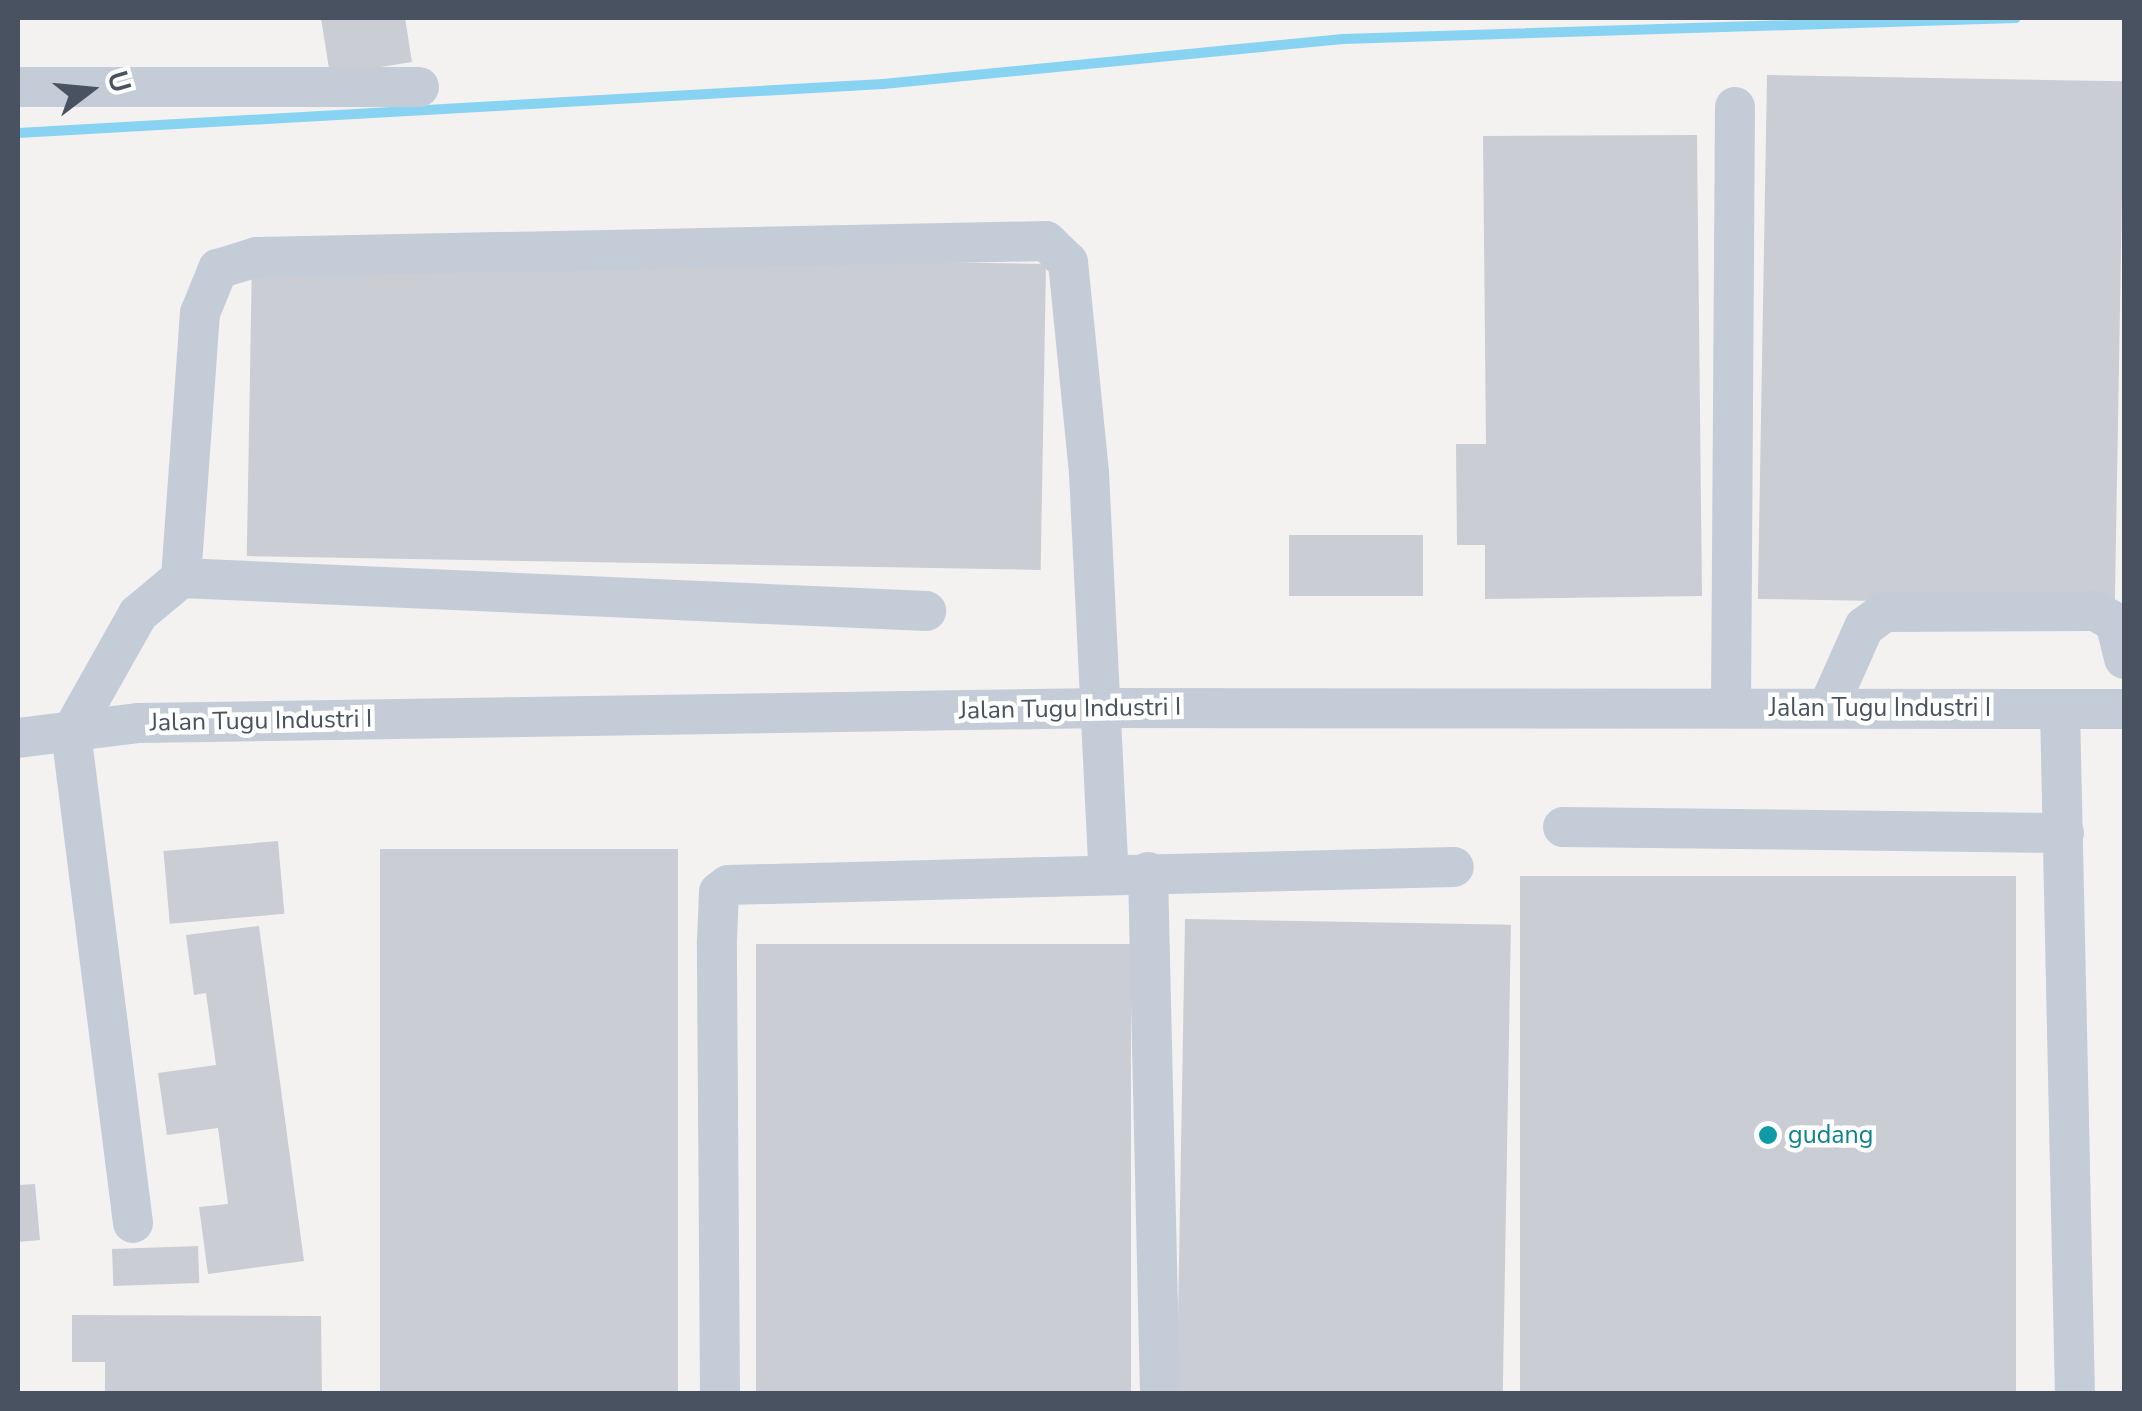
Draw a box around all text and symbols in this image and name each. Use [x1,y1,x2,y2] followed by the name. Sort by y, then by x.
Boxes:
[40,40,140,140] north arrow
[98,67,140,97] text: U
[959,692,1181,726] street label: Jalan Tugu Industri I
[1769,693,1991,723] street label: Jalan Tugu Industri I
[150,704,372,738] street label: Jalan Tugu Industri I
[1788,1120,1873,1150] place label: gudang
[1757,1124,1779,1146] marker: gudang

